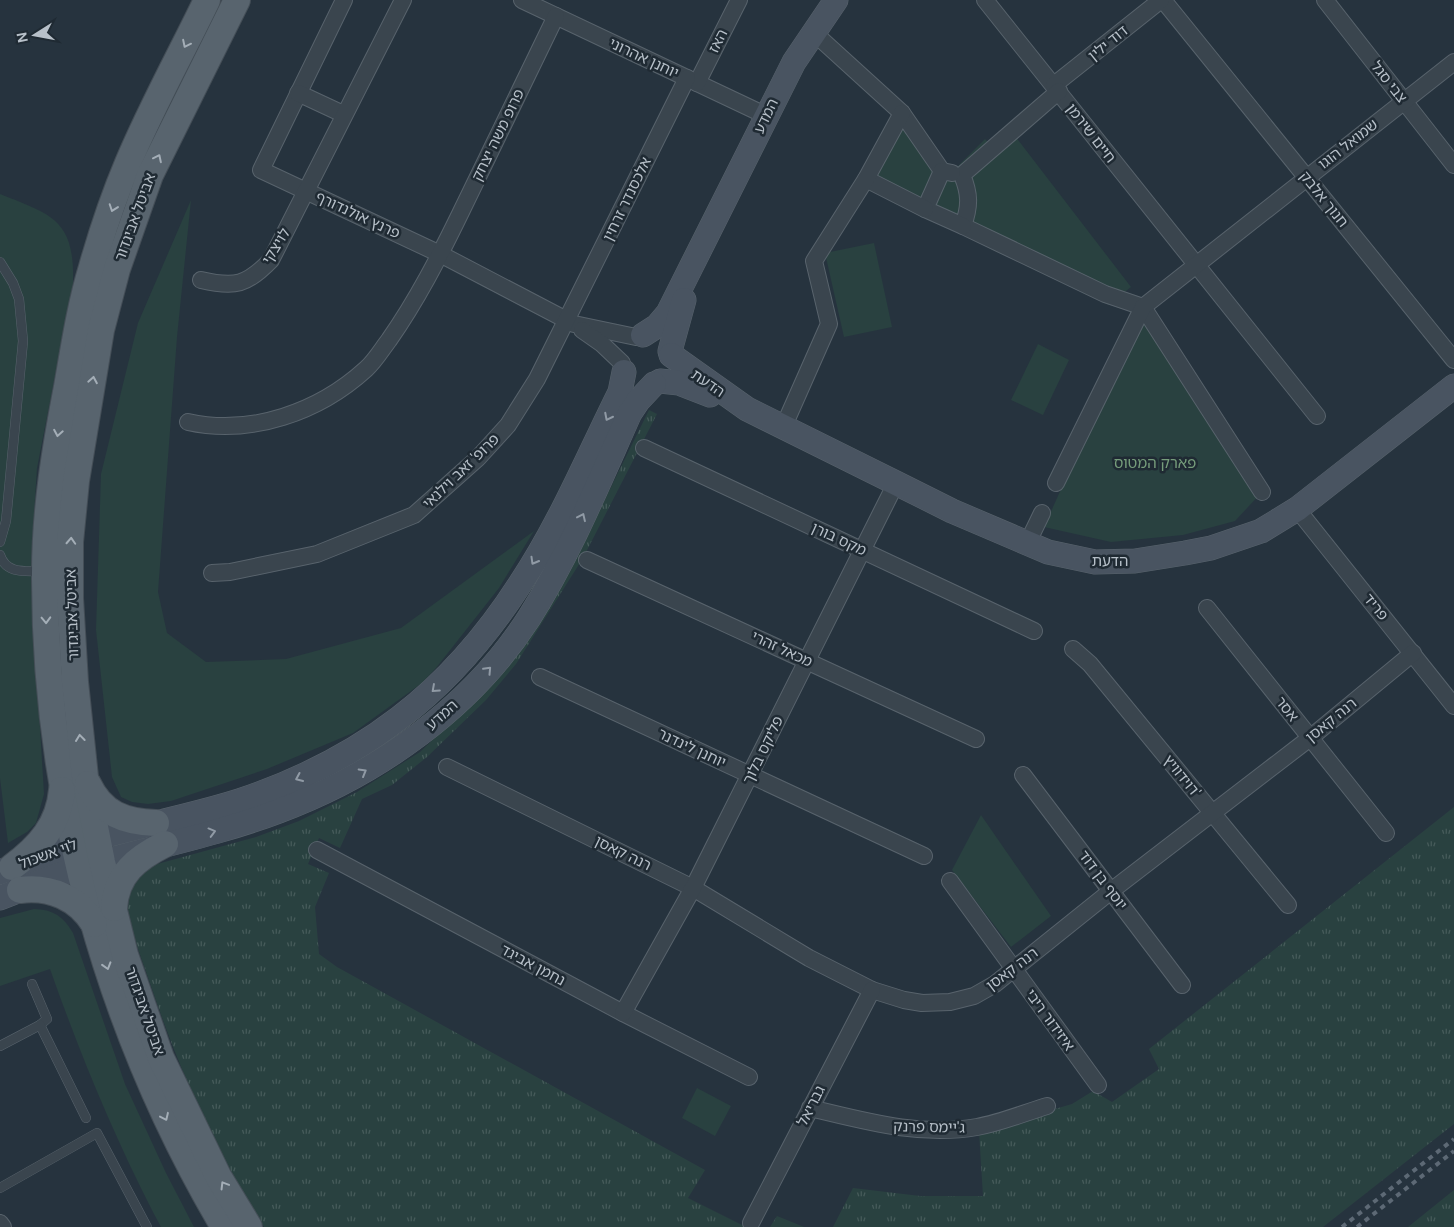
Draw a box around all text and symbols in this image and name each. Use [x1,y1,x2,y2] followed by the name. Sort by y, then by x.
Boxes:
[10,10,60,60] north arrow
[1084,21,1132,65] street label: דוד ילין
[704,26,732,56] street label: האז
[12,31,32,44] text: N
[606,33,682,83] street label: יוחנן אהרוני
[182,39,192,48] one-way arrow
[1366,57,1412,107] street label: צבי סגל
[467,85,529,185] street label: פרופ משה יצחק
[749,95,783,137] street label: המדע
[1061,99,1121,167] street label: חיים שירמן
[1314,114,1382,174] street label: שמואל הוגו
[152,154,162,163] one-way arrow
[598,154,656,244] street label: אלכסנדר זרחין
[1295,167,1353,231] street label: חנוך אלבק
[110,170,160,264] street label: אביטל אביגדור
[312,187,404,243] street label: פרנץ אולנדורף
[108,203,118,212] one-way arrow
[257,224,295,268] street label: לויצקי
[687,364,729,402] street label: הדעת
[87,376,97,384] one-way arrow
[604,412,614,421] one-way arrow
[54,429,64,438] one-way arrow
[418,429,504,513] street label: פרופ' זאב וילנאי
[1114,453,1196,473] park label: פארק המטוס
[576,513,587,522] one-way arrow
[808,518,870,560] street label: מקס בורן
[65,537,76,545] one-way arrow
[1092,551,1128,571] street label: הדעת
[530,556,540,565] one-way arrow
[60,569,84,661] street label: אביטל אביגדור
[1359,589,1393,625] street label: פריד
[41,616,51,624] one-way arrow
[748,626,816,672] street label: מכאל זהרי
[482,666,491,675] one-way arrow
[431,684,440,693] one-way arrow
[1271,692,1303,726] street label: אסר
[1301,693,1361,747] street label: רנה קאסן
[422,695,462,735] street label: המדע
[738,713,788,787] street label: פליקס בלוך
[655,723,729,773] street label: יוחנן לינדנר
[76,734,86,742] one-way arrow
[1159,751,1205,801] street label: דוידוויץ'
[357,768,366,778] one-way arrow
[295,771,304,782] one-way arrow
[208,827,216,837] one-way arrow
[591,831,655,875] street label: רנה קאסן
[16,834,80,874] street label: לוי אשכול
[1074,846,1132,914] street label: יוסף בן דוד
[497,940,569,990] street label: נחמן אביגד
[982,943,1042,995] street label: רנה קאסן
[101,961,111,969] one-way arrow
[121,964,169,1058] street label: אביטל אביגדור
[1021,985,1079,1055] street label: איזידור ריבי
[792,1082,830,1130] street label: גבריאל
[159,1112,169,1121] one-way arrow
[893,1116,966,1138] street label: ג'יימס פרנק
[220,1182,230,1191] one-way arrow

